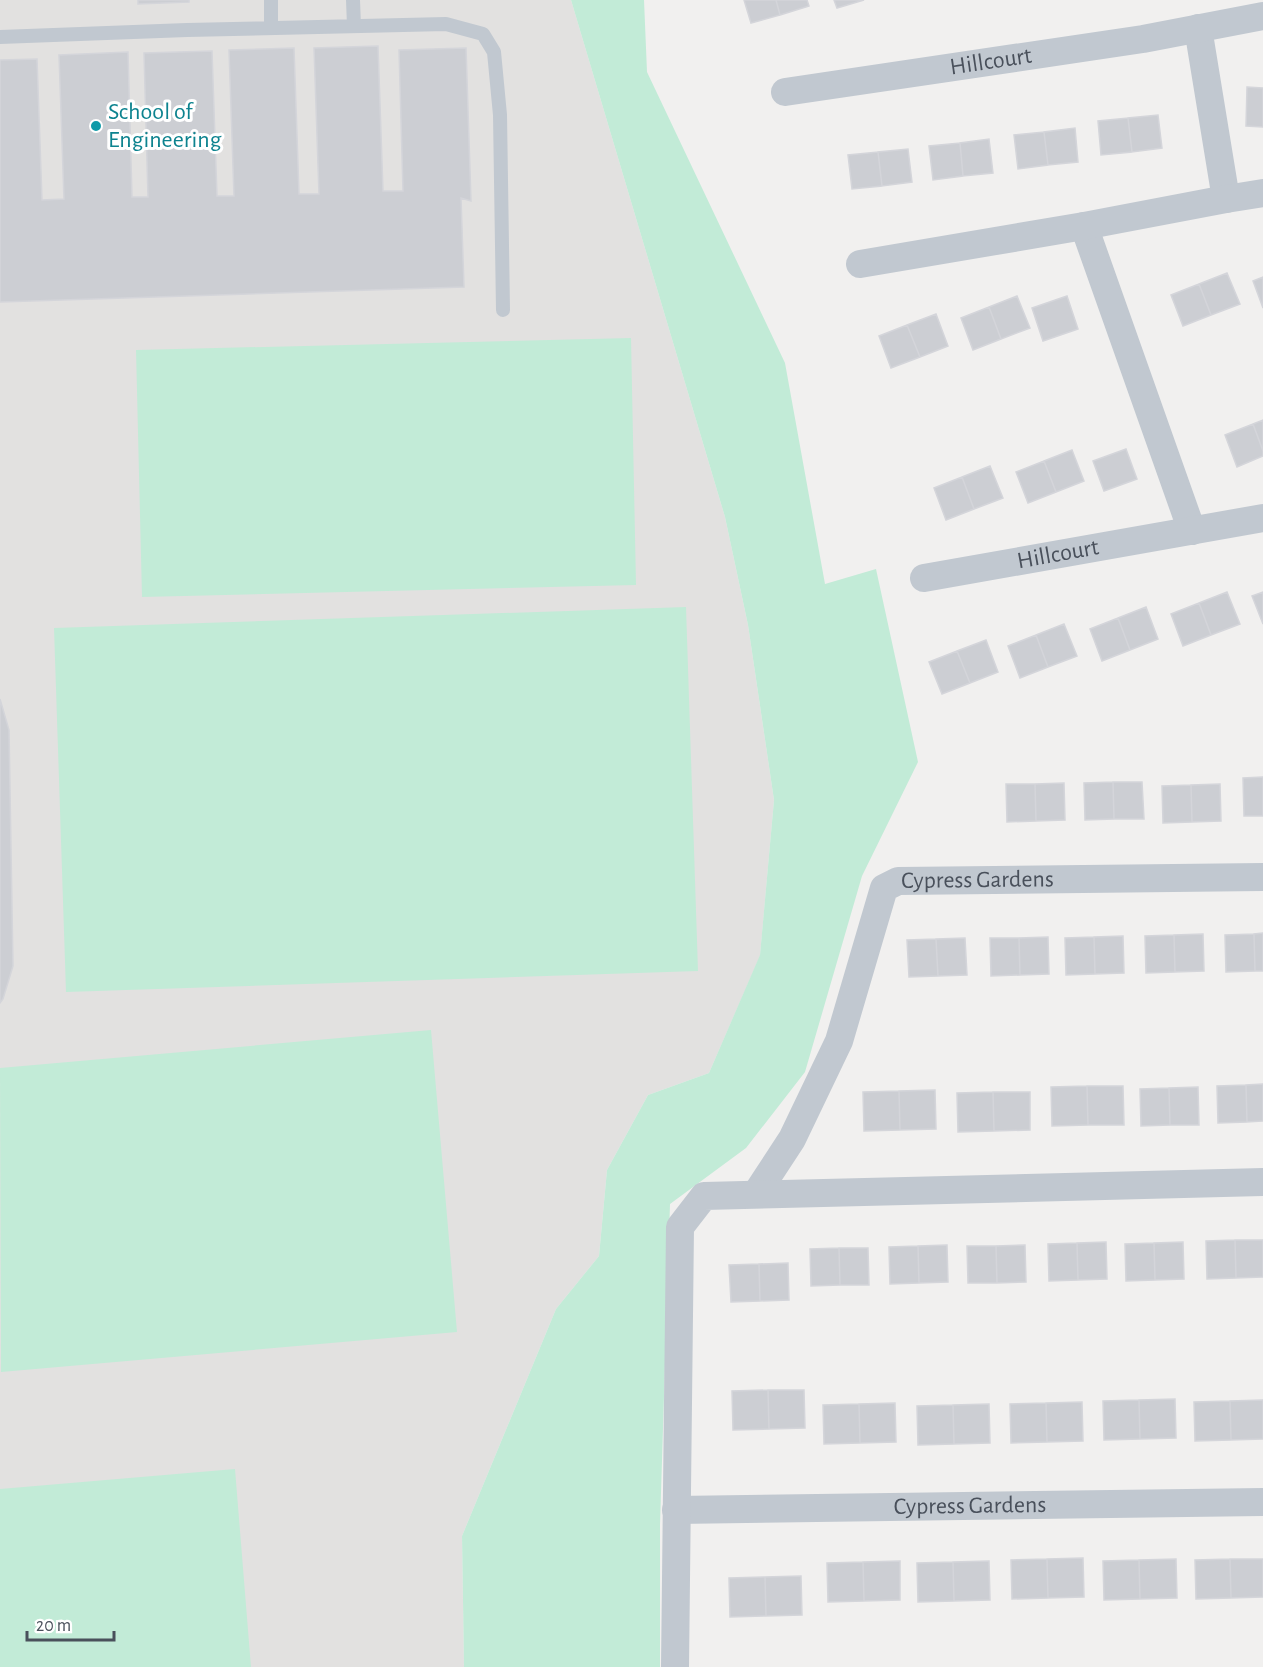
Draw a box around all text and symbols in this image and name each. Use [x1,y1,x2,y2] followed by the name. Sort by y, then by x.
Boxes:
[948,44,1034,79] street label: Hillcourt
[108,100,222,152] place label: School of Engineering
[89,119,103,133] marker: School of Engineering
[1015,535,1101,573] street label: Hillcourt
[901,867,1054,893] street label: Cypress Gardens
[894,1493,1046,1519] street label: Cypress Gardens
[27,1604,114,1642] scale bar
[36,1617,71,1635] text: 20 m

